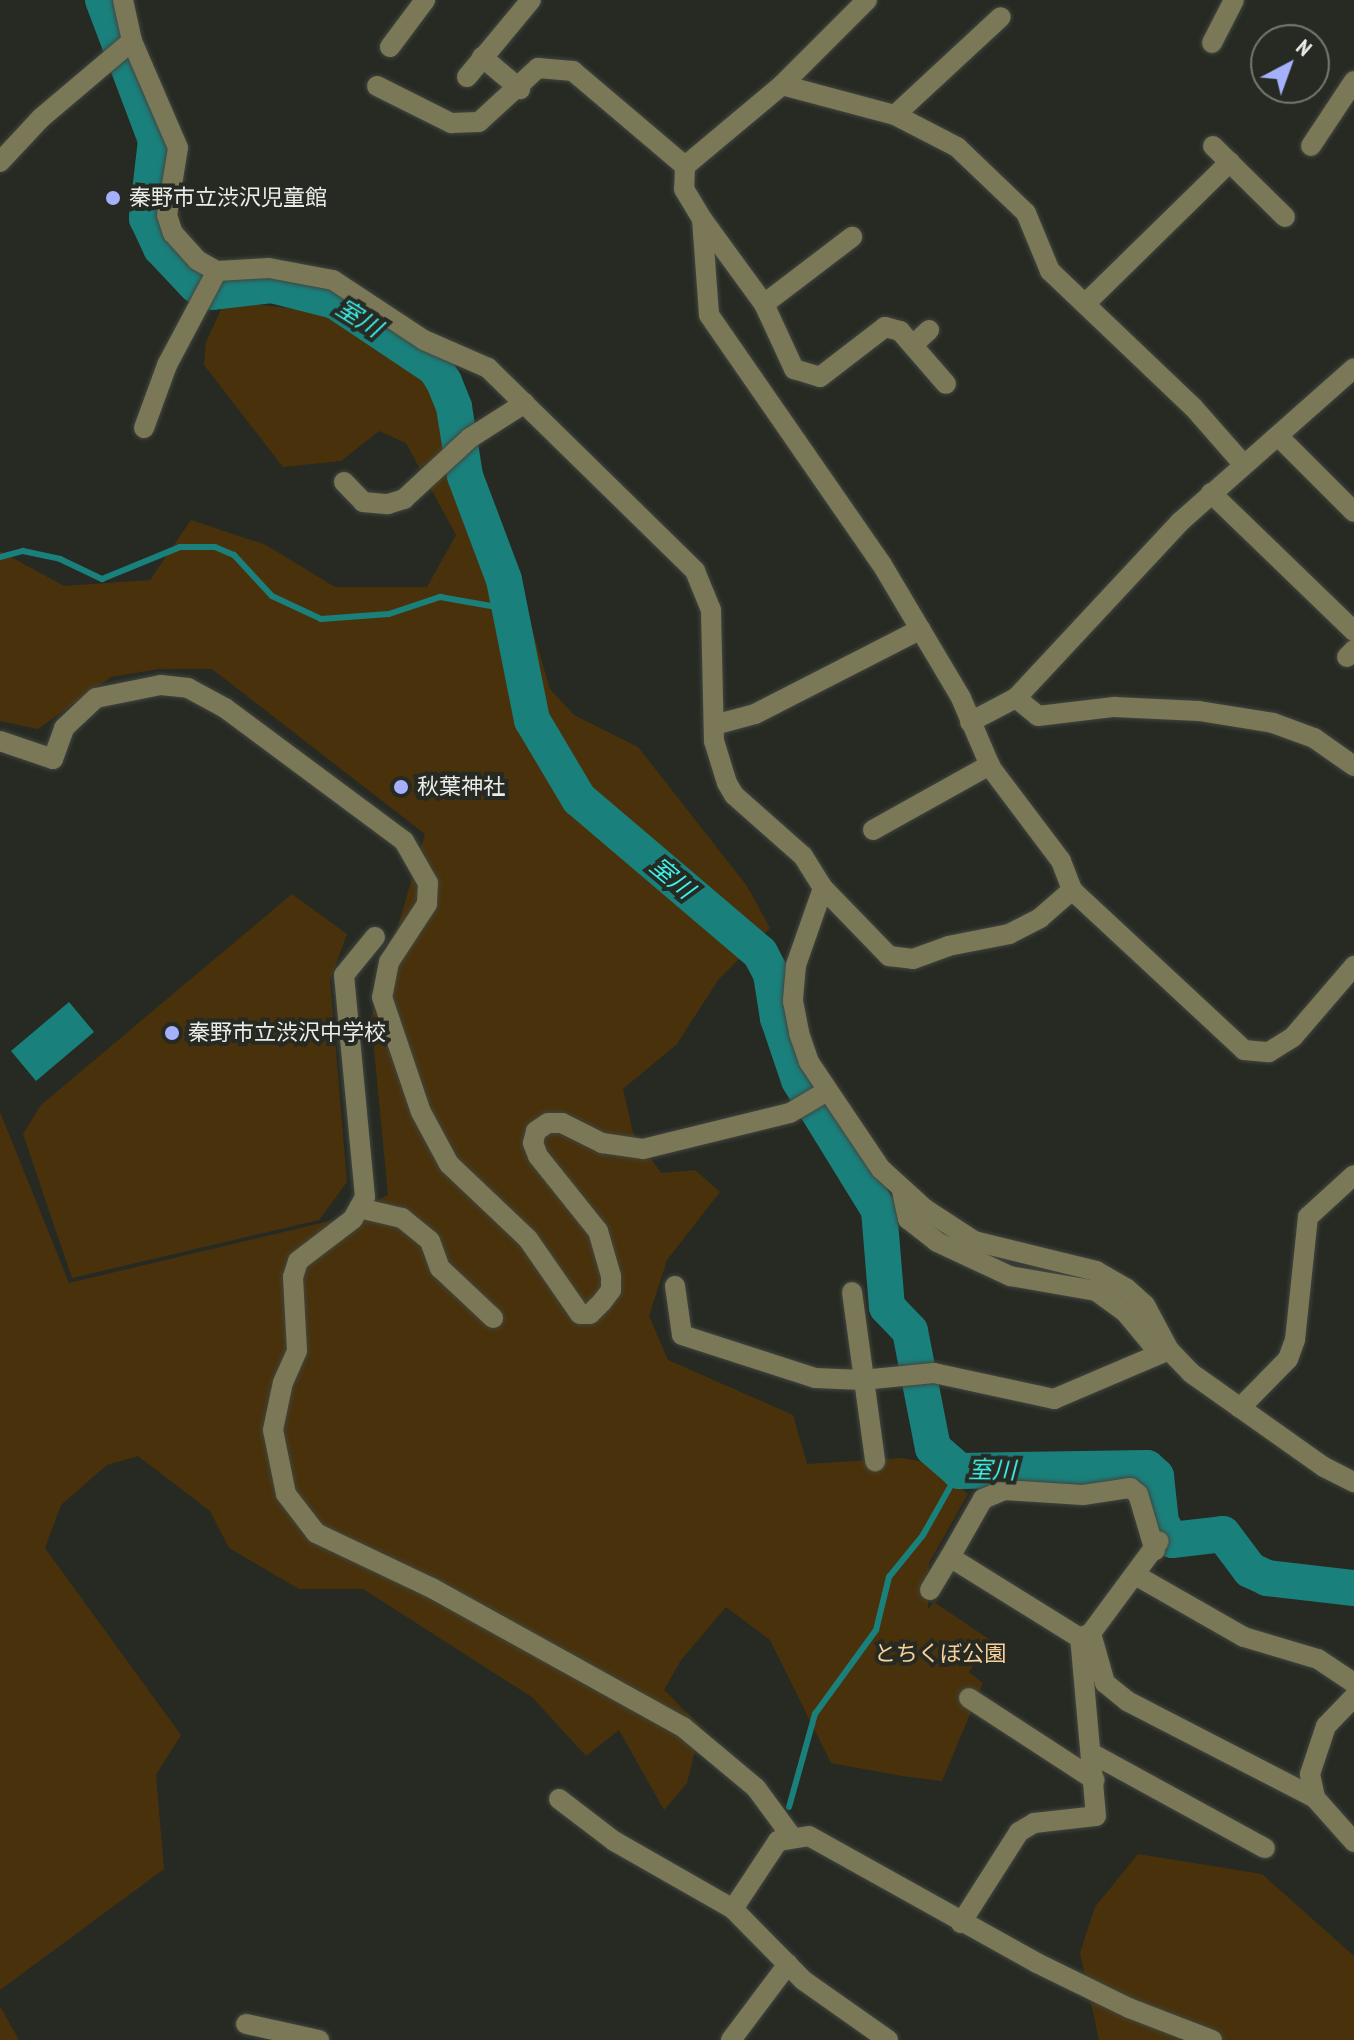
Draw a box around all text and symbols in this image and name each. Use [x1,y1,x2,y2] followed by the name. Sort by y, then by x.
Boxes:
[1250,24,1330,104] north arrow
[1291,33,1318,62] text: N
[129,185,327,211] place label: 秦野市立渋沢児童館
[104,189,122,207] marker: 秦野市立渋沢児童館
[331,293,387,343] water label: 室川
[417,774,505,800] place label: 秋葉神社
[392,778,410,796] marker: 秋葉神社
[644,852,700,904] water label: 室川
[188,1020,386,1046] place label: 秦野市立渋沢中学校
[163,1024,181,1042] marker: 秦野市立渋沢中学校
[968,1455,1016,1485] water label: 室川
[874,1641,1006,1667] park label: とちくぼ公園

